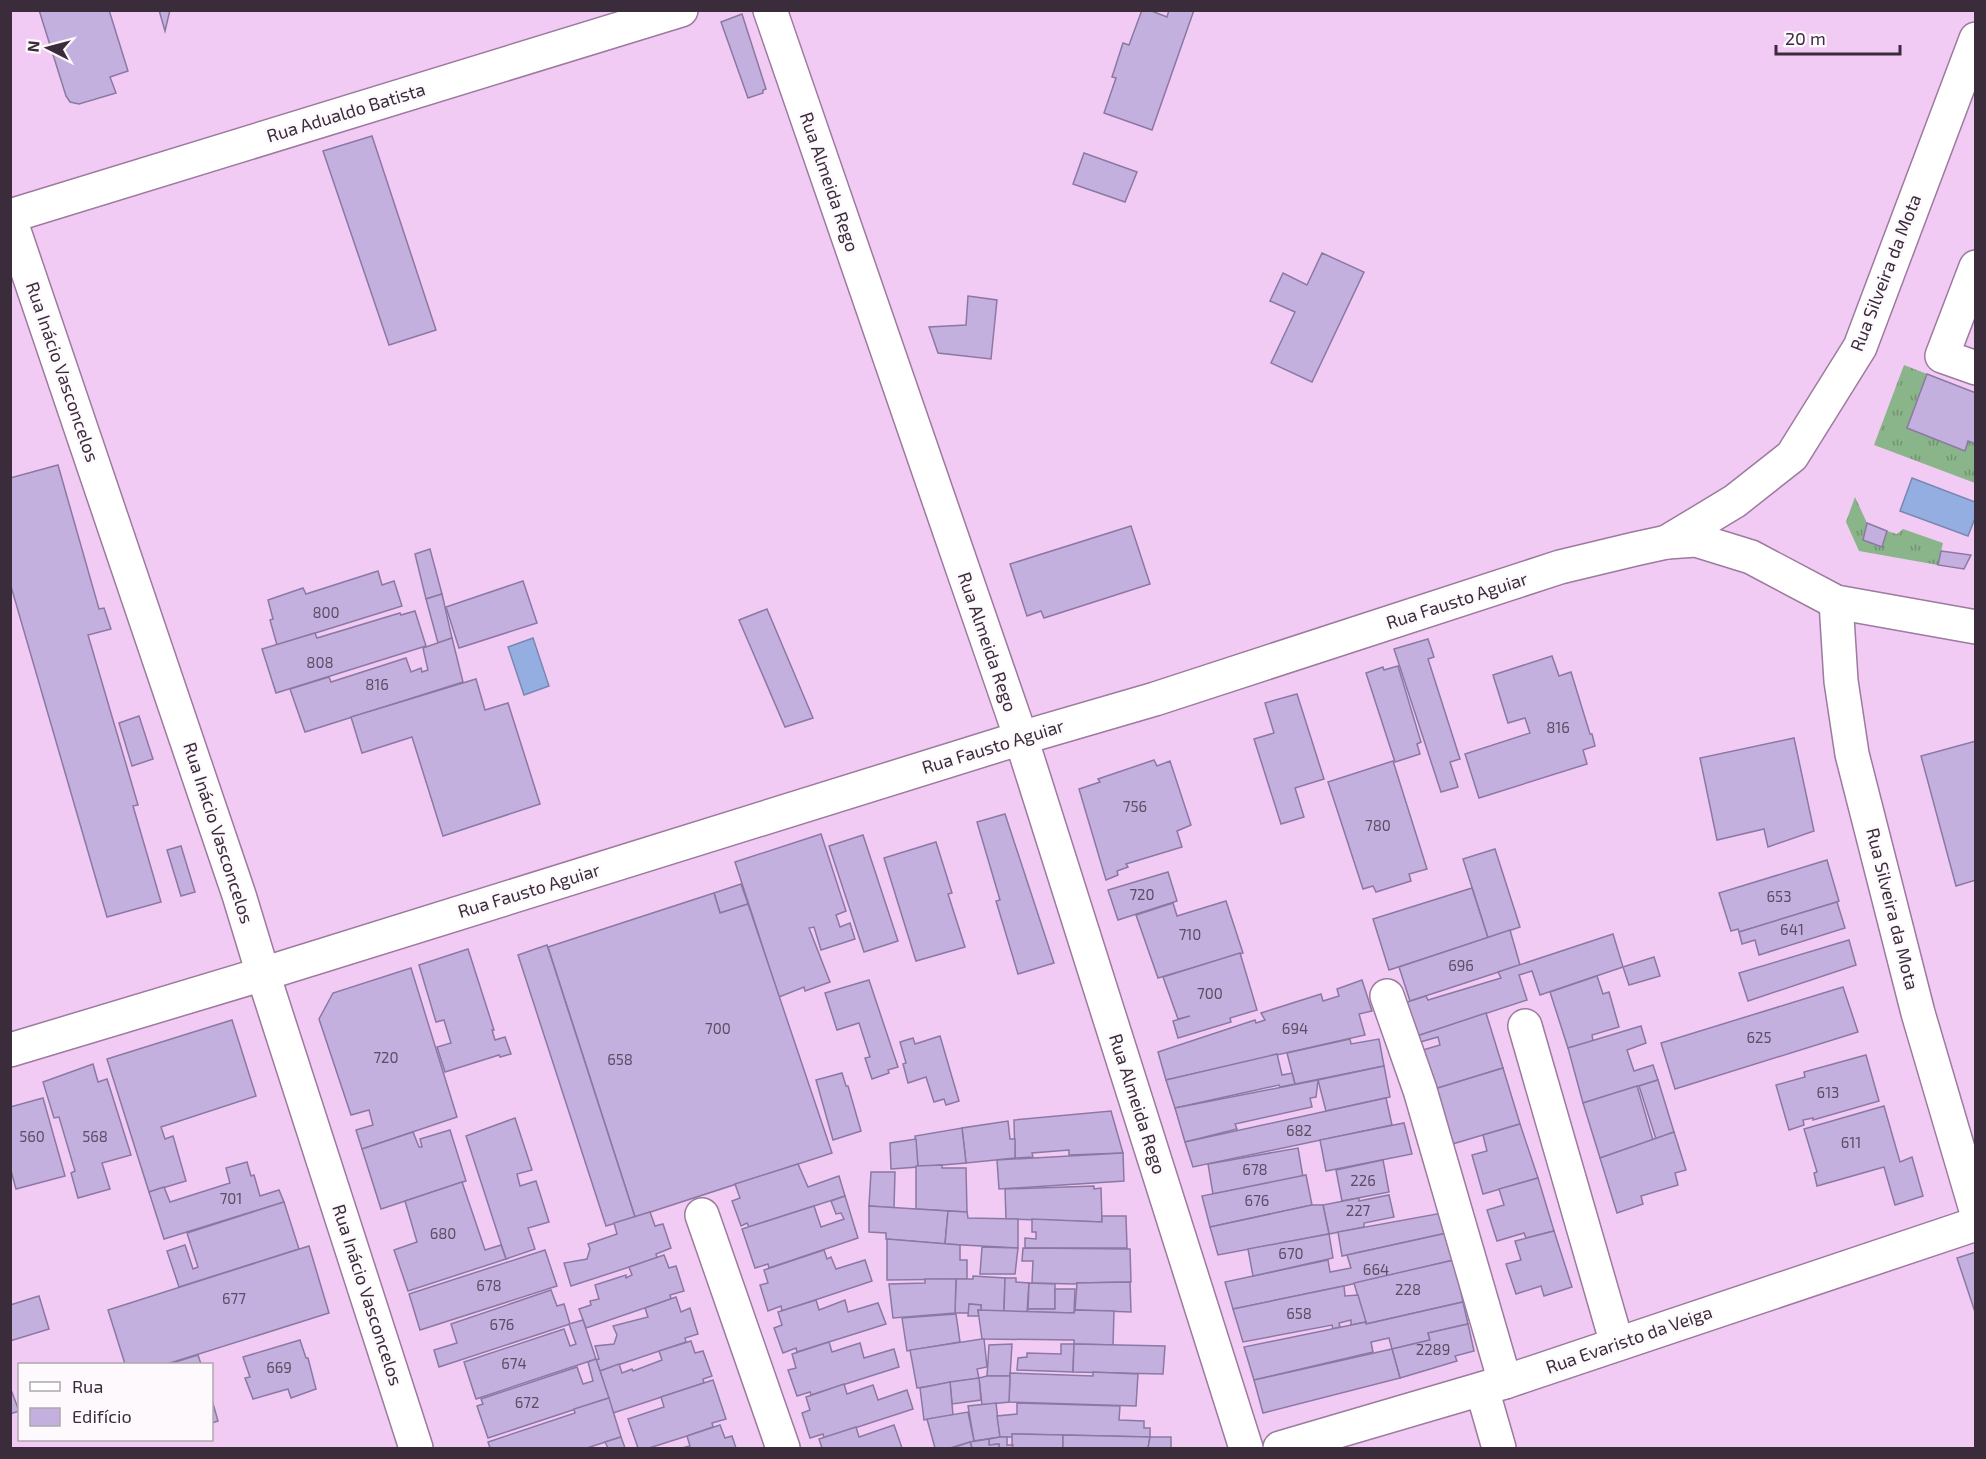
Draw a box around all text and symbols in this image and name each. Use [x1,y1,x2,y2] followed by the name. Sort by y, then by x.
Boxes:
[18,18,78,78] north arrow
[1776,18,1900,56] scale bar
[1785,27,1826,49] text: 20 m
[23,40,43,53] text: N
[264,77,428,147] street label: Rua Adualdo Batista
[796,109,864,254] street label: Rua Almeida Rego
[1845,191,1925,354] street label: Rua Silveira da Mota
[22,279,104,465] street label: Rua Inácio Vasconcelos
[1383,567,1530,633] street label: Rua Fausto Aguiar
[954,569,1022,714] street label: Rua Almeida Rego
[312,603,340,621] house number: 800
[306,653,334,671] house number: 808
[365,675,389,693] house number: 816
[919,714,1066,778] street label: Rua Fausto Aguiar
[1546,718,1570,736] house number: 816
[179,739,259,926] street label: Rua Inácio Vasconcelos
[1123,797,1147,815] house number: 756
[1365,816,1391,834] house number: 780
[1862,825,1924,992] street label: Rua Silveira da Mota
[455,858,602,922] street label: Rua Fausto Aguiar
[1129,885,1155,903] house number: 720
[1767,887,1791,905] house number: 653
[1780,920,1804,938] house number: 641
[1179,925,1201,943] house number: 710
[1448,956,1474,974] house number: 696
[1197,984,1223,1002] house number: 700
[705,1019,731,1037] house number: 700
[1282,1019,1308,1037] house number: 694
[1746,1028,1772,1046] house number: 625
[1105,1031,1171,1177] street label: Rua Almeida Rego
[373,1048,399,1066] house number: 720
[607,1050,633,1068] house number: 658
[1817,1083,1839,1101] house number: 613
[1286,1121,1312,1139] house number: 682
[19,1127,45,1145] house number: 560
[82,1127,108,1145] house number: 568
[1841,1133,1861,1151] house number: 611
[1242,1160,1268,1178] house number: 678
[1350,1171,1376,1189] house number: 226
[220,1189,242,1207] house number: 701
[1245,1191,1269,1209] house number: 676
[328,1201,408,1388] street label: Rua Inácio Vasconcelos
[1346,1201,1371,1219] house number: 227
[430,1224,456,1242] house number: 680
[1278,1244,1304,1262] house number: 670
[1363,1260,1389,1278] house number: 664
[476,1276,502,1294] house number: 678
[1395,1280,1421,1298] house number: 228
[222,1289,246,1307] house number: 677
[1543,1300,1715,1378] street label: Rua Evaristo da Veiga
[1286,1304,1312,1322] house number: 658
[490,1315,514,1333] house number: 676
[1416,1340,1450,1358] house number: 2289
[501,1354,527,1372] house number: 674
[266,1358,292,1376] house number: 669
[18,1363,213,1441] legend
[72,1375,103,1397] text: Rua
[515,1393,539,1411] house number: 672
[72,1405,132,1427] text: Edifício

